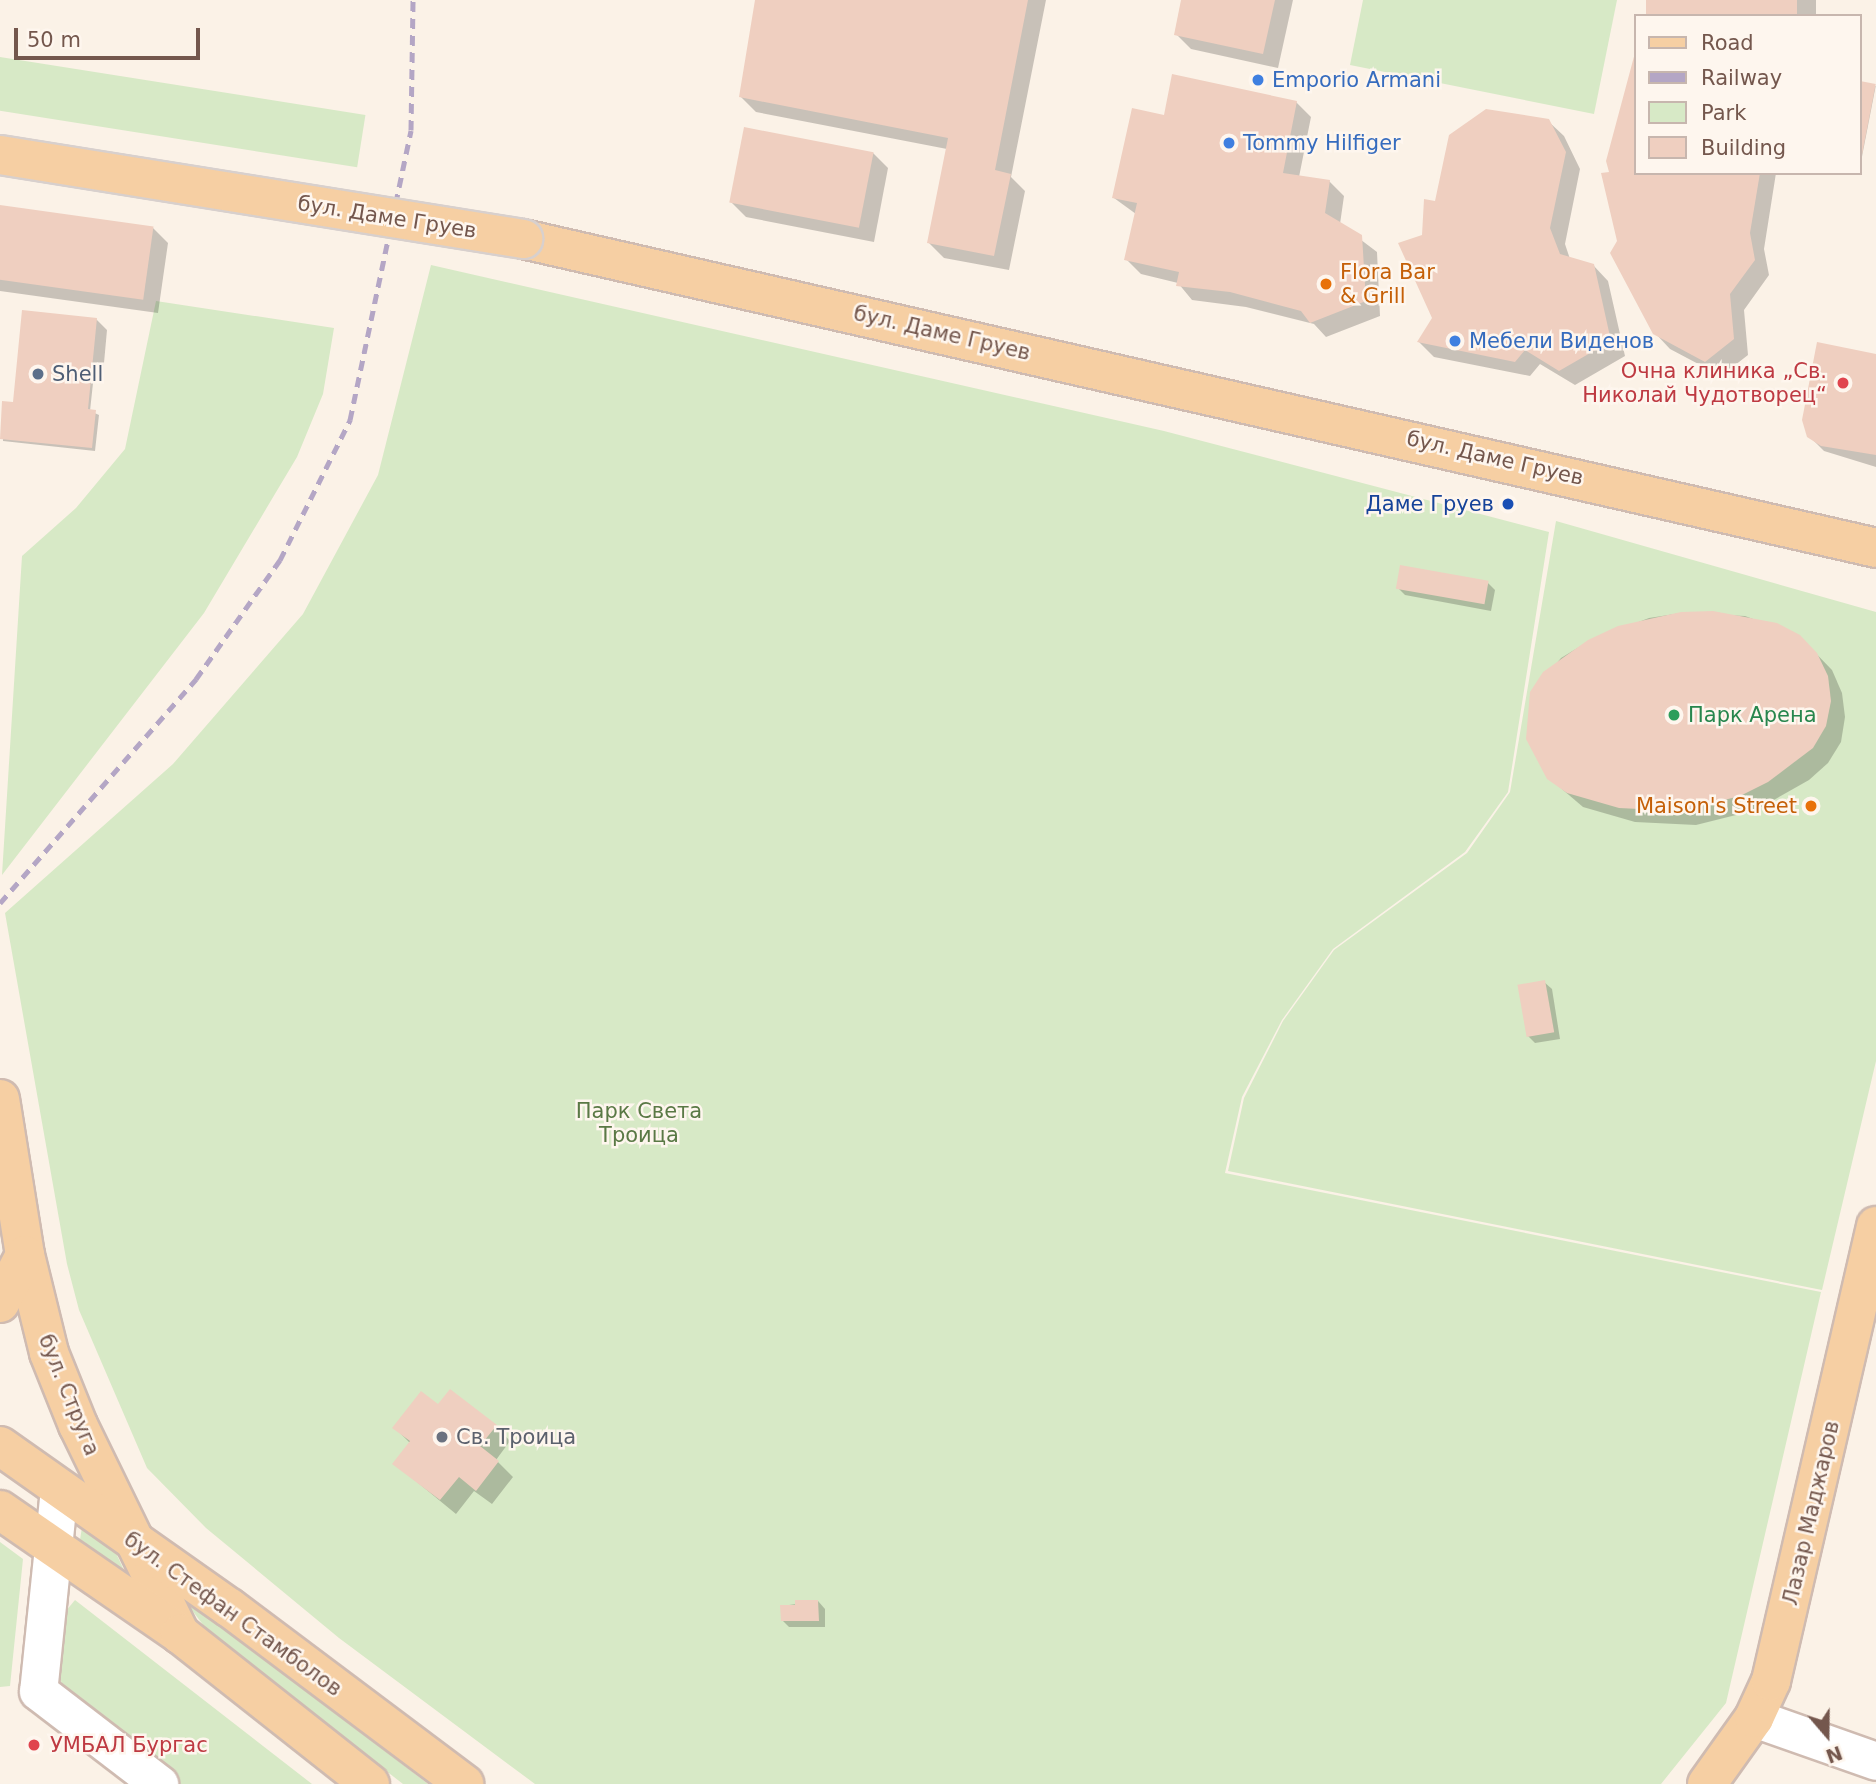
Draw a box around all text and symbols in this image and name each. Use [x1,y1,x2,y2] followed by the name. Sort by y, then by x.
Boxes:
[18,14,203,58] scale bar
[1634,14,1862,175] legend
[27,28,81,52] text: 50 m
[1701,31,1754,55] text: Road
[1701,66,1782,90] text: Railway
[1272,67,1441,93] place label: Emporio Armani
[1250,72,1266,88] marker: Emporio Armani
[1701,101,1746,125] text: Park
[1243,130,1401,156] place label: Tommy Hilfiger
[1221,135,1237,151] marker: Tommy Hilfiger
[1701,136,1786,160] text: Building
[296,190,478,244] street label: бул. Даме Груев
[1340,259,1435,309] place label: Flora Bar & Grill
[1318,276,1334,292] marker: Flora Bar & Grill
[851,300,1033,366] street label: бул. Даме Груев
[1469,328,1654,354] place label: Мебели Виденов
[1447,333,1463,349] marker: Мебели Виденов
[1582,358,1827,408] place label: Oчна клиника „Св. Николай Чудотворец“
[52,361,103,387] place label: Shell
[30,366,46,382] marker: Shell
[1833,373,1853,393] marker: Oчна клиника „Св. Николай Чудотворец“
[1404,425,1586,491] street label: бул. Даме Груев
[1365,491,1494,517] place label: Даме Груев
[1500,496,1516,512] marker: Даме Груев
[1688,702,1817,728] place label: Парк Арена
[1666,707,1682,723] marker: Парк Арена
[1636,793,1797,819] place label: Maison's Street
[1803,798,1819,814] marker: Maison's Street
[576,1098,702,1148] park label: Парк Света Троица
[33,1331,105,1459] street label: бул. Струга
[1778,1418,1844,1608] street label: Лазар Маджаров
[456,1424,576,1450] place label: Св. Троица
[434,1429,450,1445] marker: Св. Троица
[119,1526,347,1702] street label: бул. Стефан Стамболов
[1792,1700,1862,1770] north arrow
[50,1732,208,1758] place label: УМБАЛ Бургас
[24,1735,44,1755] marker: УМБАЛ Бургас
[1823,1742,1845,1768] text: N

